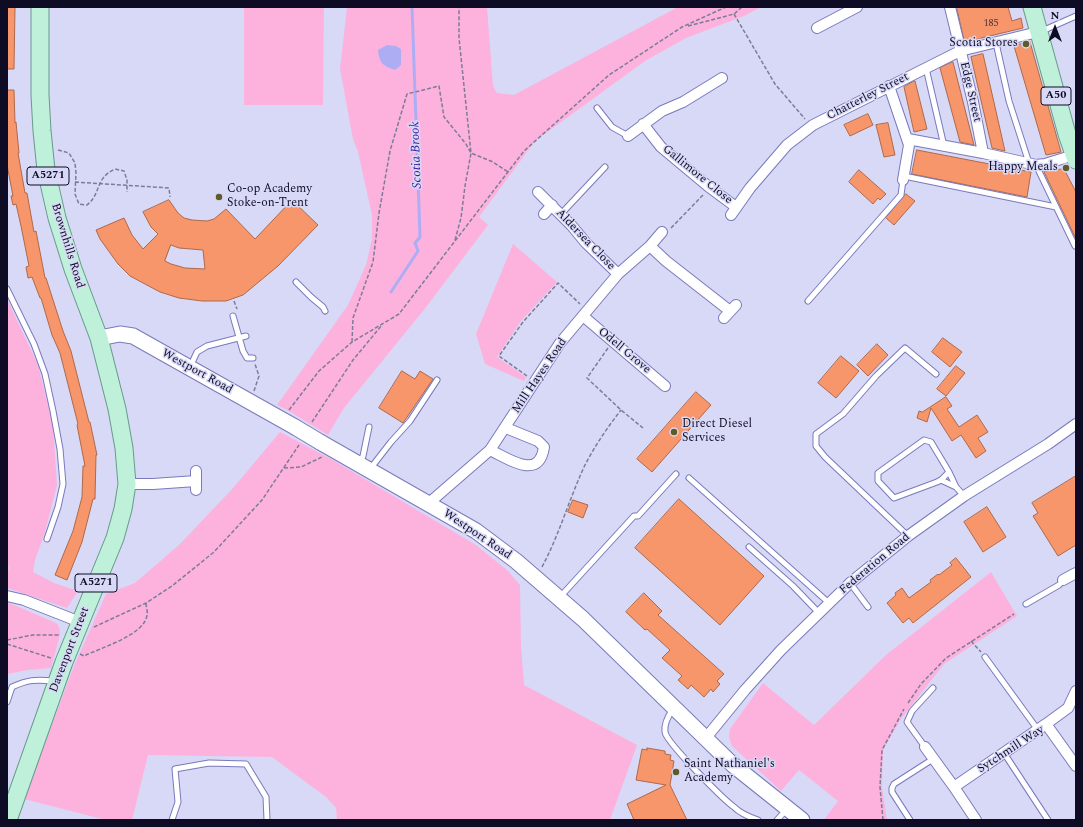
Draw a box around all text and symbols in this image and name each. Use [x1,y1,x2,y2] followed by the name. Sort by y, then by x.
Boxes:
[1051,7,1059,24] text: N
[1035,8,1075,48] north arrow
[984,18,998,30] house number: 185
[949,37,1018,51] place label: Scotia Stores
[1021,39,1031,49] marker: Scotia Stores
[956,61,984,123] street label: Edge Street
[825,70,911,124] street label: Chatterley Street
[1041,87,1071,105] road number: A50
[408,121,426,189] water label: Scotia Brook
[659,142,735,208] street label: Gallimore Close
[988,161,1058,175] place label: Happy Meals
[1061,163,1071,173] marker: Happy Meals
[27,167,69,185] road number: A5271
[227,183,312,211] place label: Co-op Academy Stoke-on-Trent
[214,192,224,202] marker: Co-op Academy Stoke-on-Trent
[47,202,87,290] street label: Brownhills Road
[552,206,618,274] street label: Aldersea Close
[595,325,653,377] street label: Odell Grove
[510,336,570,416] street label: Mill Hayes Road
[159,347,235,397] street label: Westport Road
[682,418,752,446] place label: Direct Diesel Services
[669,427,679,437] marker: Direct Diesel Services
[440,507,514,563] street label: Westport Road
[837,530,913,598] street label: Federation Road
[75,574,117,592] road number: A5271
[47,605,93,695] street label: Davenport Street
[975,723,1047,777] street label: Sytchmill Way
[684,758,775,786] place label: Saint Nathaniel's Academy
[671,767,681,777] marker: Saint Nathaniel's Academy

